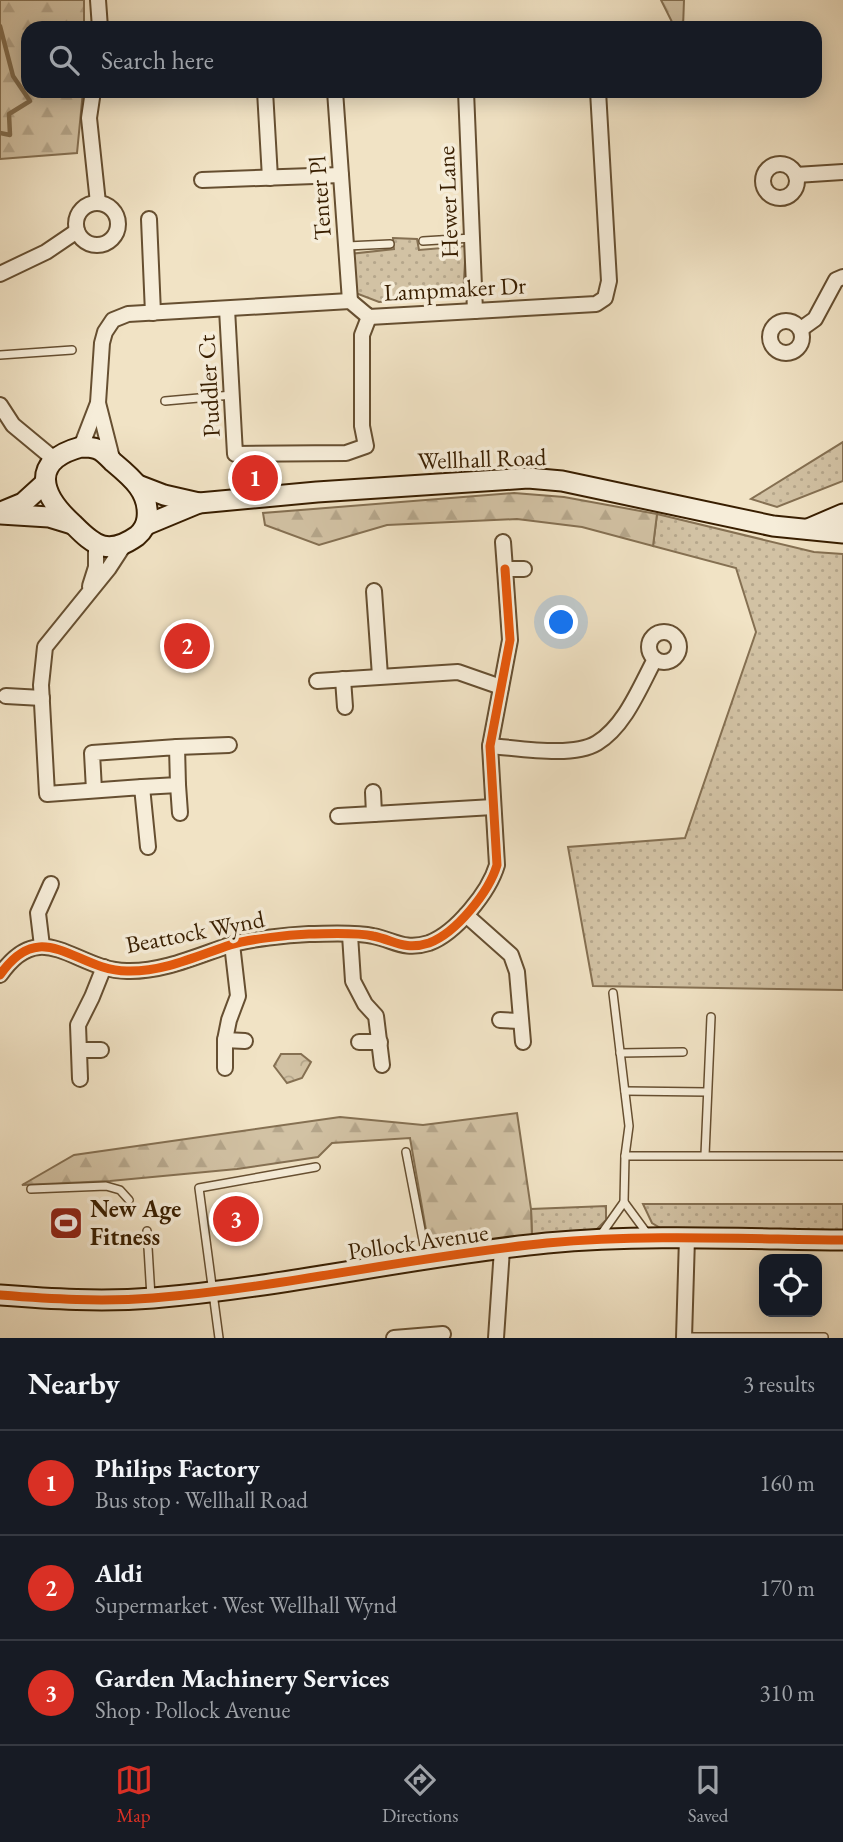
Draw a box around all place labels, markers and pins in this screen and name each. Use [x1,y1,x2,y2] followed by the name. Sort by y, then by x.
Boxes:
[232,452,278,504] pin: 1
[164,620,210,672] pin: 2
[90,1193,181,1252] place label: New Age Fitness
[213,1193,259,1245] pin: 3
[47,1204,85,1242] sports icon: New Age Fitness

